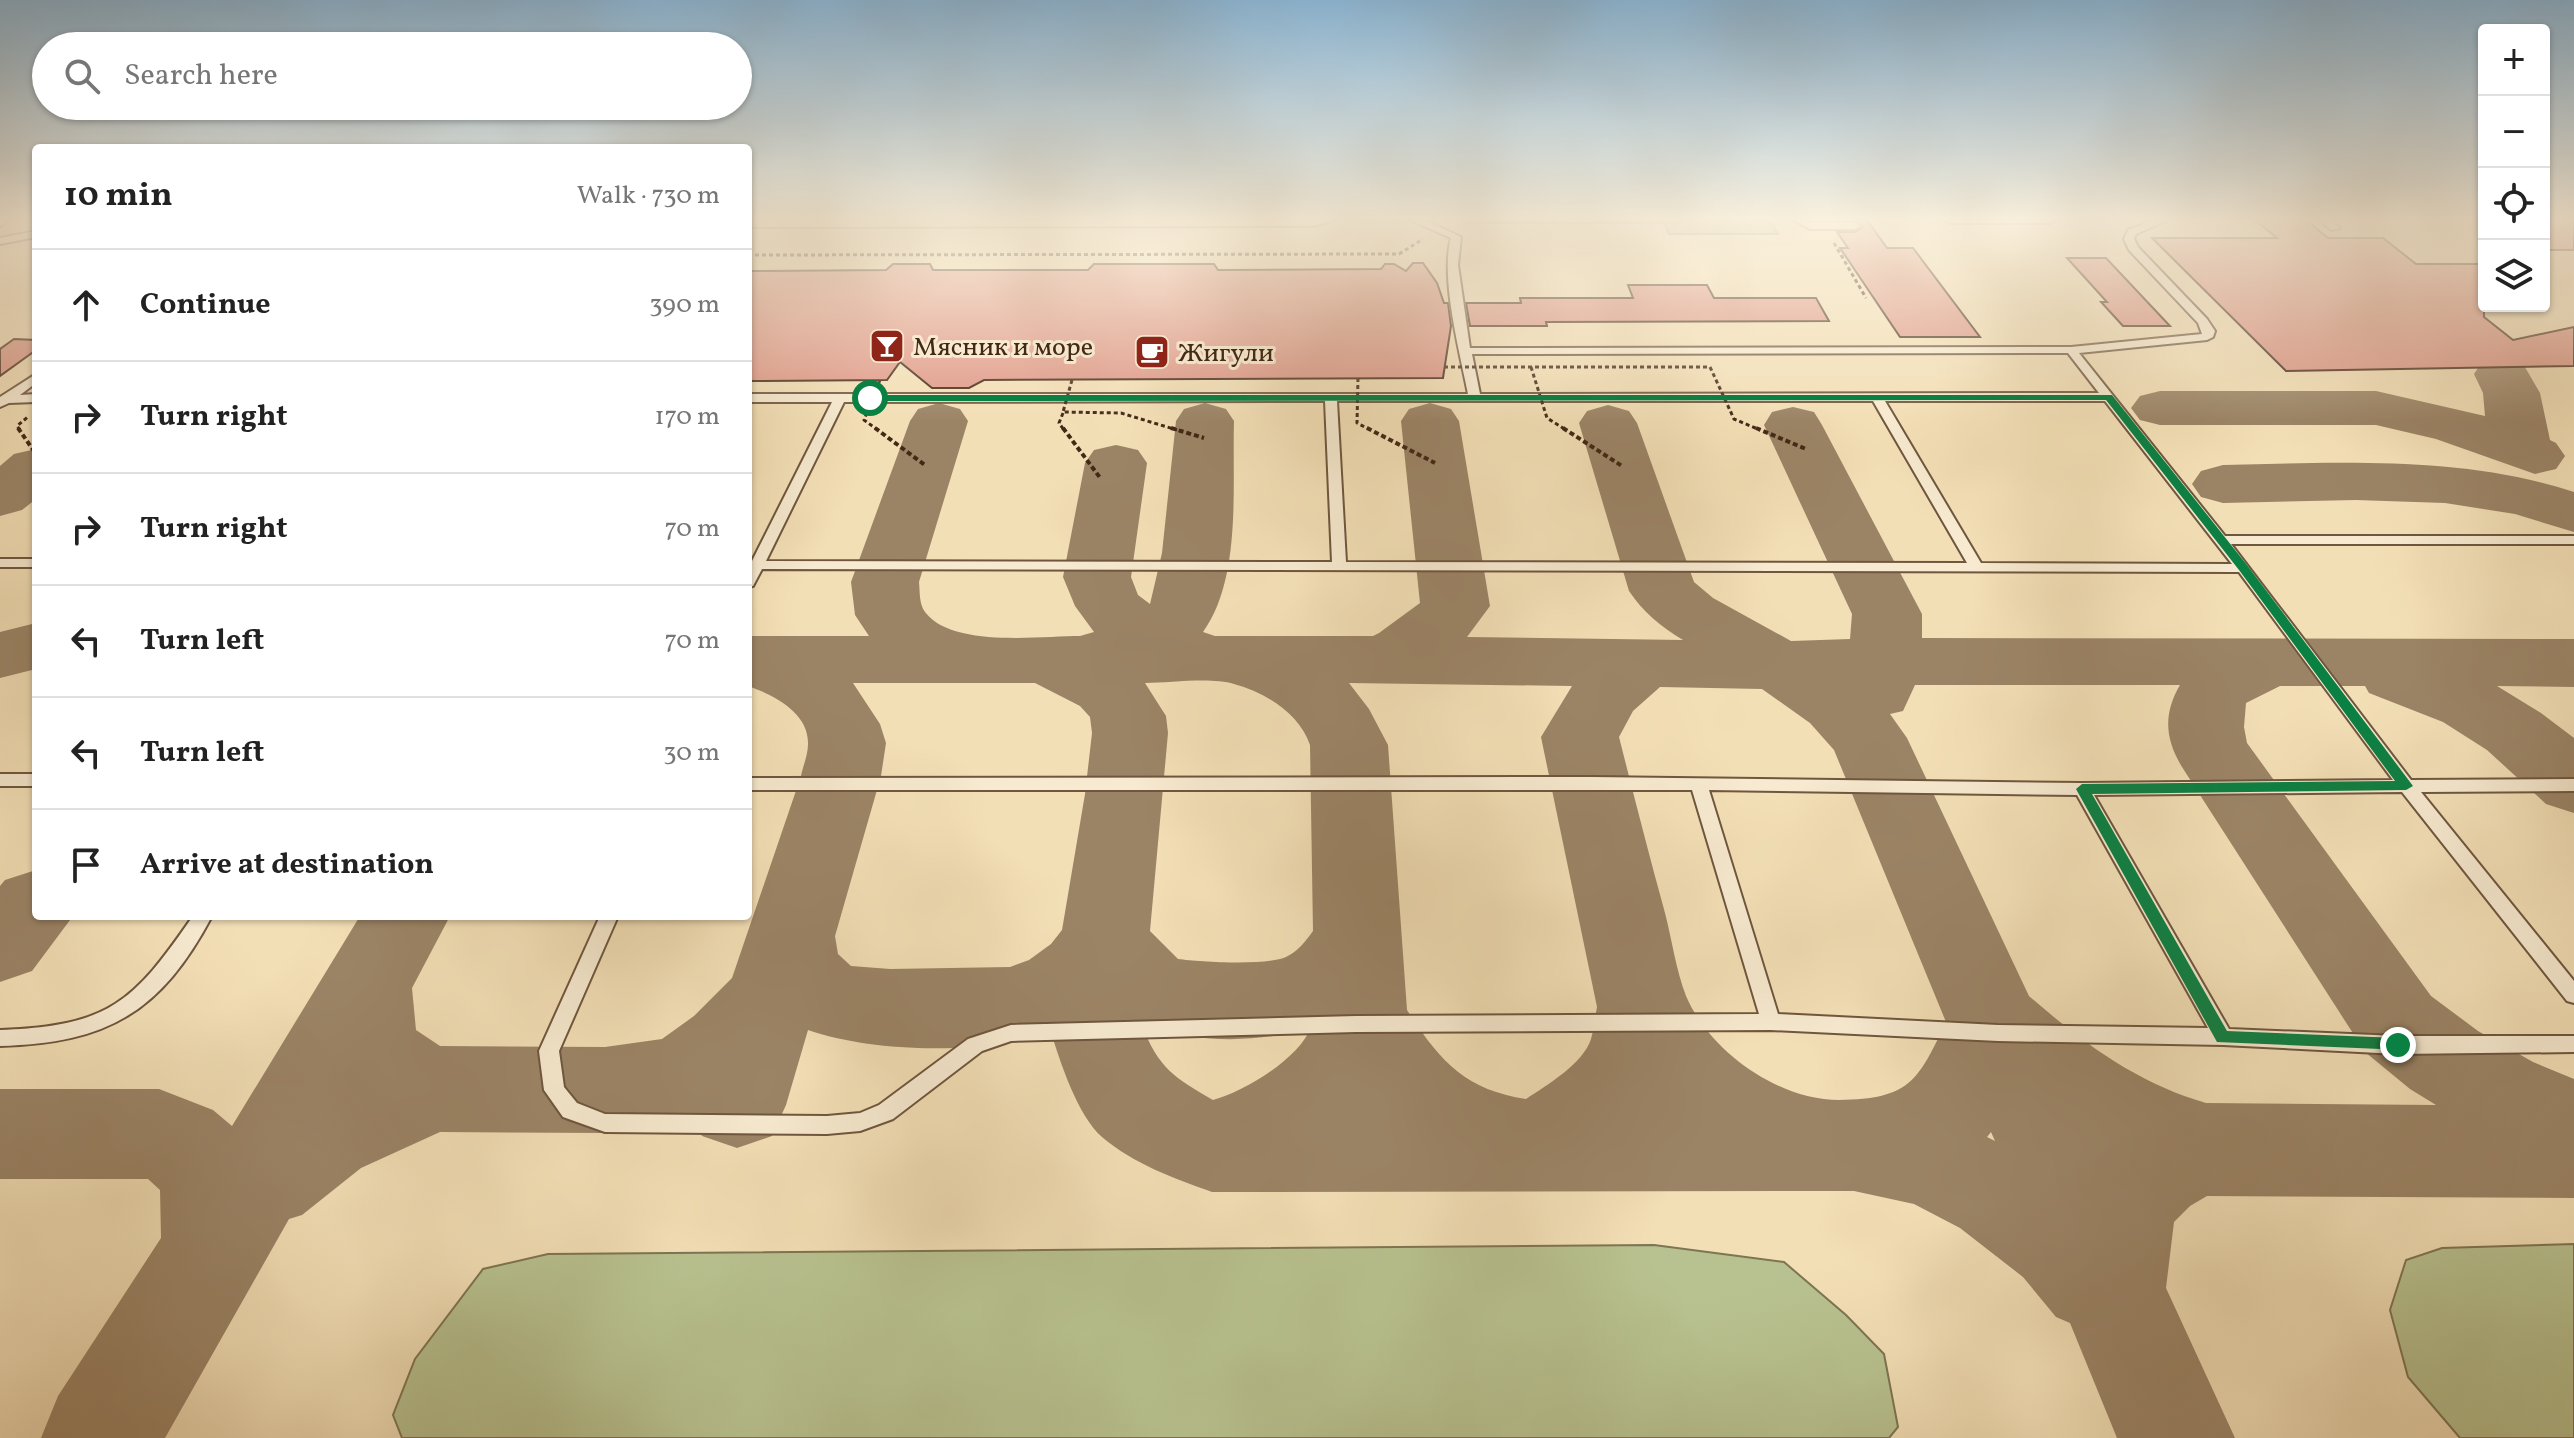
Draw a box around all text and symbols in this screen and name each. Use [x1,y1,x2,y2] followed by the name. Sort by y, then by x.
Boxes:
[2478,24,2550,312] map controls
[2478,24,2550,96] button: +
[32,32,752,120] search box
[60,54,104,98] icon: search
[124,55,278,97] text: Search here
[2478,96,2550,168] button: −
[2478,168,2550,240] button: locate
[64,173,173,220] text: 10 min
[577,178,720,214] text: Walk · 730 m
[2478,240,2550,312] button: layers
[64,283,108,327] icon: ahead
[140,284,271,326] text: Continue
[649,287,720,323] text: 390 m
[868,327,906,365] bar icon: Мясник и море
[913,330,1093,366] place label: Мясник и море
[1133,333,1171,371] cafe icon: Жигули
[1178,336,1274,372] place label: Жигули
[852,380,888,416] route start
[64,395,108,439] icon: right
[140,396,288,438] text: Turn right
[655,399,720,435] text: 170 m
[64,507,108,551] icon: right
[140,508,288,550] text: Turn right
[665,511,720,547] text: 70 m
[64,619,108,663] icon: left
[140,620,264,662] text: Turn left
[665,623,720,659] text: 70 m
[64,731,108,775] icon: left
[140,732,264,774] text: Turn left
[663,735,720,771] text: 30 m
[64,843,108,887] icon: arrive
[140,844,434,886] text: Arrive at destination
[2380,1027,2416,1063] route end

